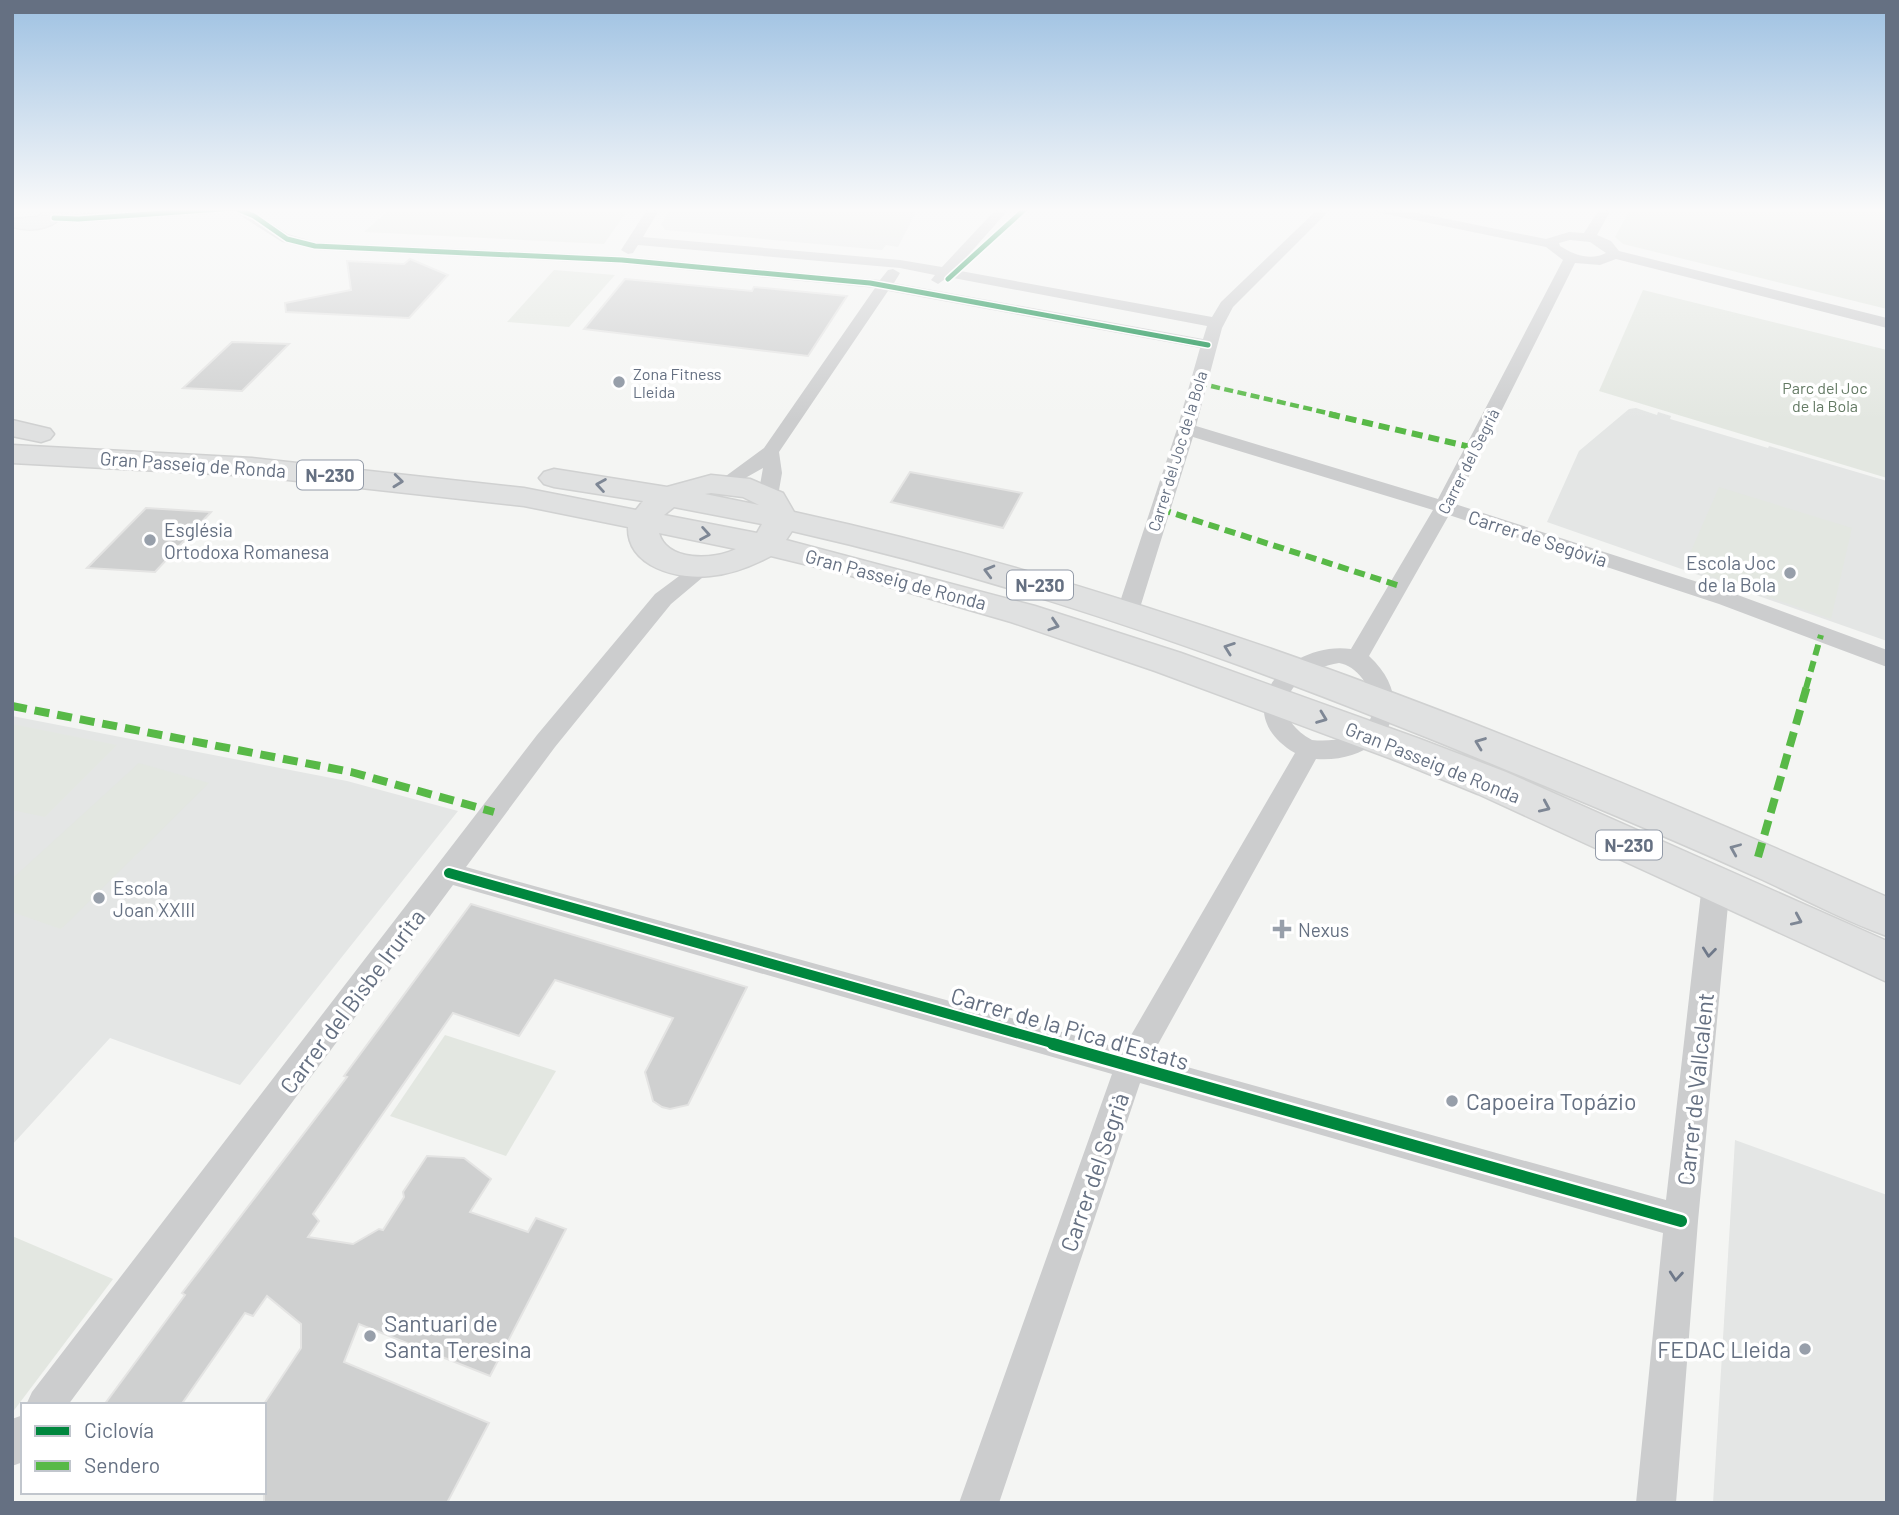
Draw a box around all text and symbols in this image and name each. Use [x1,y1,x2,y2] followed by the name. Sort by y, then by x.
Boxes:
[633,364,722,401] place label: Zona Fitness Lleida
[1144,369,1210,533] street label: Carrer del Joc de la Bola
[611,374,627,390] marker: Zona Fitness Lleida
[1782,378,1868,415] park label: Parc del Joc de la Bola
[1433,405,1503,517] street label: Carrer del Segrià
[99,446,287,482] street label: Gran Passeig de Ronda
[297,461,363,490] road number: N-230
[392,474,404,489] one-way arrow
[595,478,607,493] one-way arrow
[1466,505,1610,571] street label: Carrer de Segòvia
[164,518,329,563] place label: Església Ortodoxa Romanesa
[699,525,711,540] one-way arrow
[142,532,158,548] marker: Església Ortodoxa Romanesa
[803,544,989,614] street label: Gran Passeig de Ronda
[1686,551,1776,596] place label: Escola Joc de la Bola
[983,565,995,579] one-way arrow
[1782,565,1798,581] marker: Escola Joc de la Bola
[1007,570,1073,600] road number: N-230
[1048,616,1060,631] one-way arrow
[1223,642,1235,656] one-way arrow
[1315,709,1327,723] one-way arrow
[1342,716,1524,808] street label: Gran Passeig de Ronda
[1475,737,1487,751] one-way arrow
[1538,799,1550,813] one-way arrow
[1596,830,1662,860] road number: N-230
[1730,843,1742,857] one-way arrow
[113,876,195,921] place label: Escola Joan XXIII
[91,890,107,906] marker: Escola Joan XXIII
[273,903,431,1099] street label: Carrer del Bisbe Irurita
[1790,912,1802,926] one-way arrow
[1298,918,1349,941] place label: Nexus
[1272,919,1292,939] marker: Nexus
[1701,947,1716,958] one-way arrow
[948,981,1192,1075] street label: Carrer de la Pica d'Estats
[1671,991,1719,1187] street label: Carrer de Vallcalent
[1466,1087,1637,1115] place label: Capoeira Topázio
[1054,1089,1134,1255] street label: Carrer del Segrià
[1444,1093,1460,1109] marker: Capoeira Topázio
[1669,1271,1684,1282] one-way arrow
[384,1309,531,1363] place label: Santuari de Santa Teresina
[362,1328,378,1344] marker: Santuari de Santa Teresina
[1657,1335,1791,1363] place label: FEDAC Lleida
[1797,1341,1813,1357] marker: FEDAC Lleida
[21,1403,266,1494] legend
[84,1417,154,1442] text: Ciclovía
[84,1452,160,1477] text: Sendero

